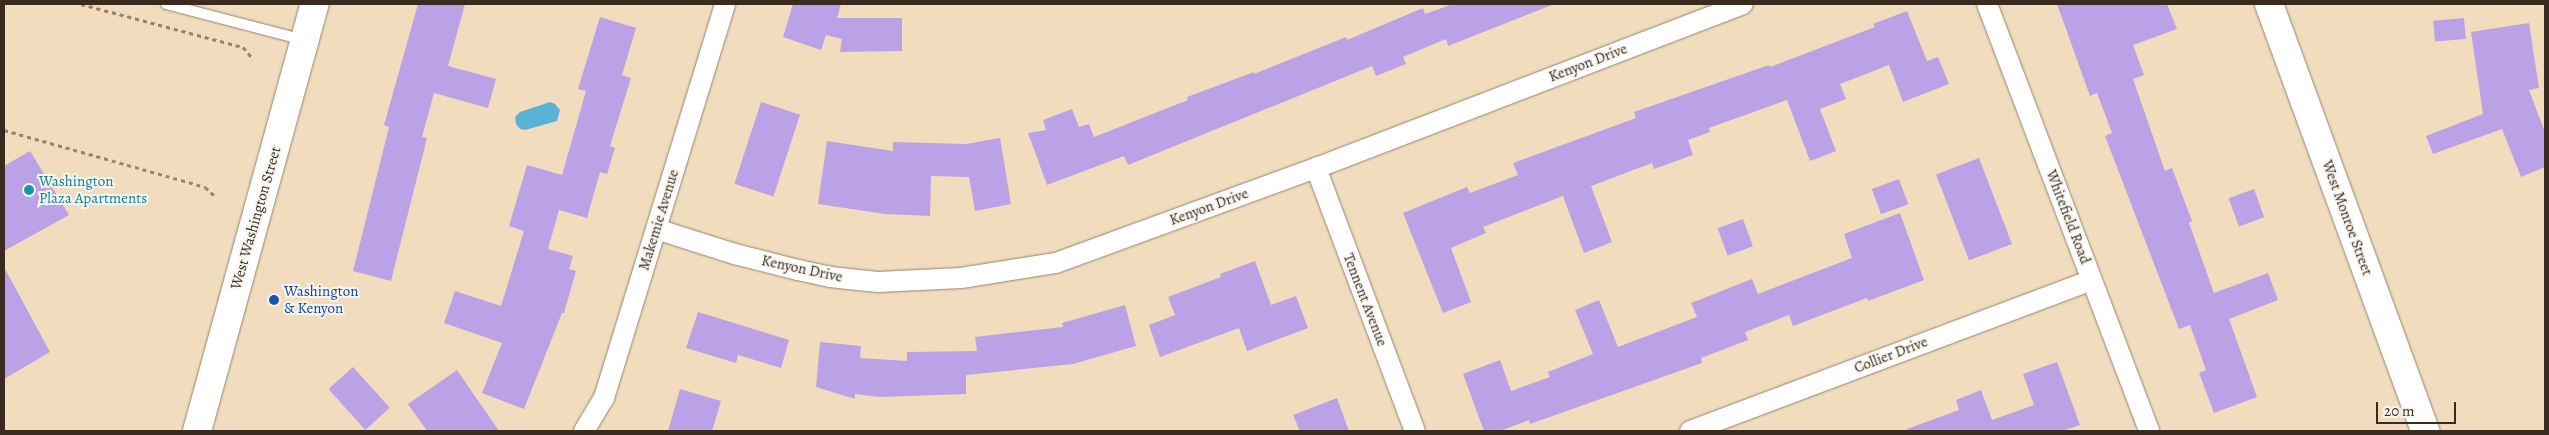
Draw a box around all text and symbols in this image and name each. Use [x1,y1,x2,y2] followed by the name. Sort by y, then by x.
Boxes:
[1546,40,1630,86] street label: Kenyon Drive
[227,144,285,292] street label: West Washington Street
[2318,158,2376,278] street label: West Monroe Street
[635,167,683,273] street label: Makemie Avenue
[2042,167,2094,267] street label: Whitefield Road
[39,172,147,207] place label: Washington Plaza Apartments
[23,184,35,196] marker: Washington Plaza Apartments
[1167,184,1251,230] street label: Kenyon Drive
[1339,251,1391,349] street label: Tennent Avenue
[760,252,844,286] street label: Kenyon Drive
[284,282,358,317] place label: Washington & Kenyon
[268,294,280,306] marker: Washington & Kenyon
[1852,333,1930,377] street label: Collier Drive
[2379,392,2459,424] scale bar
[2384,401,2415,421] text: 20 m

